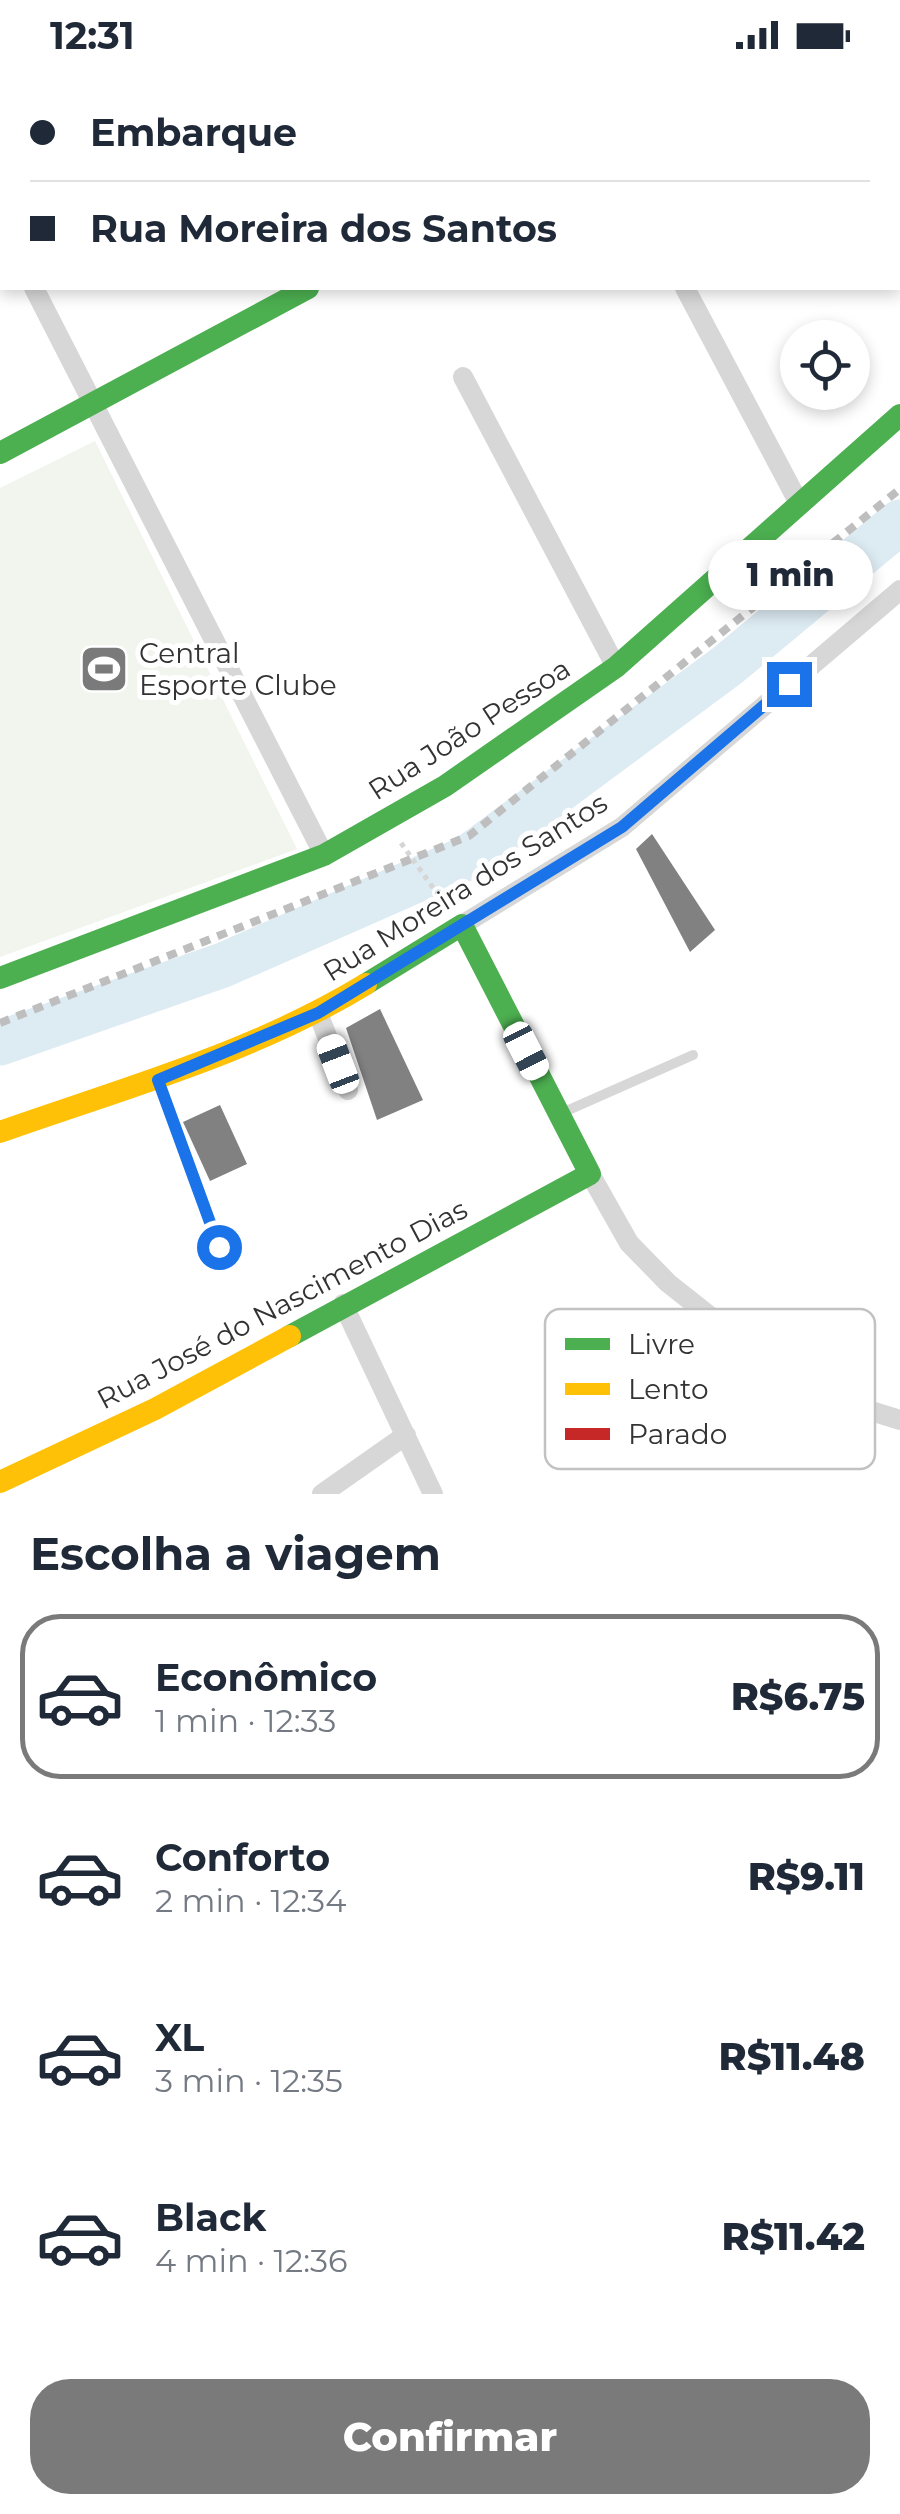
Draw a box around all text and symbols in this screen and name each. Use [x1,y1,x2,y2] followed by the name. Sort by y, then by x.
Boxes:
[50,12,135,59] text: 12:31
[90,109,297,156] text: Embarque
[90,205,557,252] text: Rua Moreira dos Santos
[780,320,870,410] map controls
[780,320,870,410] button: locate
[706,539,872,609] callout: 1 min
[746,555,835,594] text: 1 min
[139,636,337,702] place label: Central Esporte Clube
[78,643,130,695] sports icon: Central Esporte Clube
[362,651,576,807] street label: Rua João Pessoa
[767,662,812,707] route end
[317,785,613,989] street label: Rua Moreira dos Santos
[499,1017,553,1085] car
[313,1031,363,1097] car
[91,1192,473,1416] street label: Rua José do Nascimento Dias
[197,1225,242,1270] route start
[545,1309,875,1469] legend
[628,1327,695,1361] text: Livre
[628,1372,709,1406] text: Lento
[628,1417,727,1451] text: Parado
[30,1526,441,1581] text: Escolha a viagem
[35,1652,125,1742] icon: car
[155,1654,377,1701] text: Econômico
[731,1673,865,1720] text: R$6.75
[155,1701,336,1740] text: 1 min · 12:33
[35,1832,125,1922] icon: car
[155,1834,330,1881] text: Conforto
[748,1853,865,1900] text: R$9.11
[155,1881,346,1920] text: 2 min · 12:34
[35,2012,125,2102] icon: car
[155,2014,204,2061] text: XL
[719,2033,865,2080] text: R$11.48
[155,2061,343,2100] text: 3 min · 12:35
[35,2192,125,2282] icon: car
[155,2194,266,2241] text: Black
[722,2213,865,2260] text: R$11.42
[155,2241,348,2280] text: 4 min · 12:36
[30,2379,870,2494] button: Confirmar

